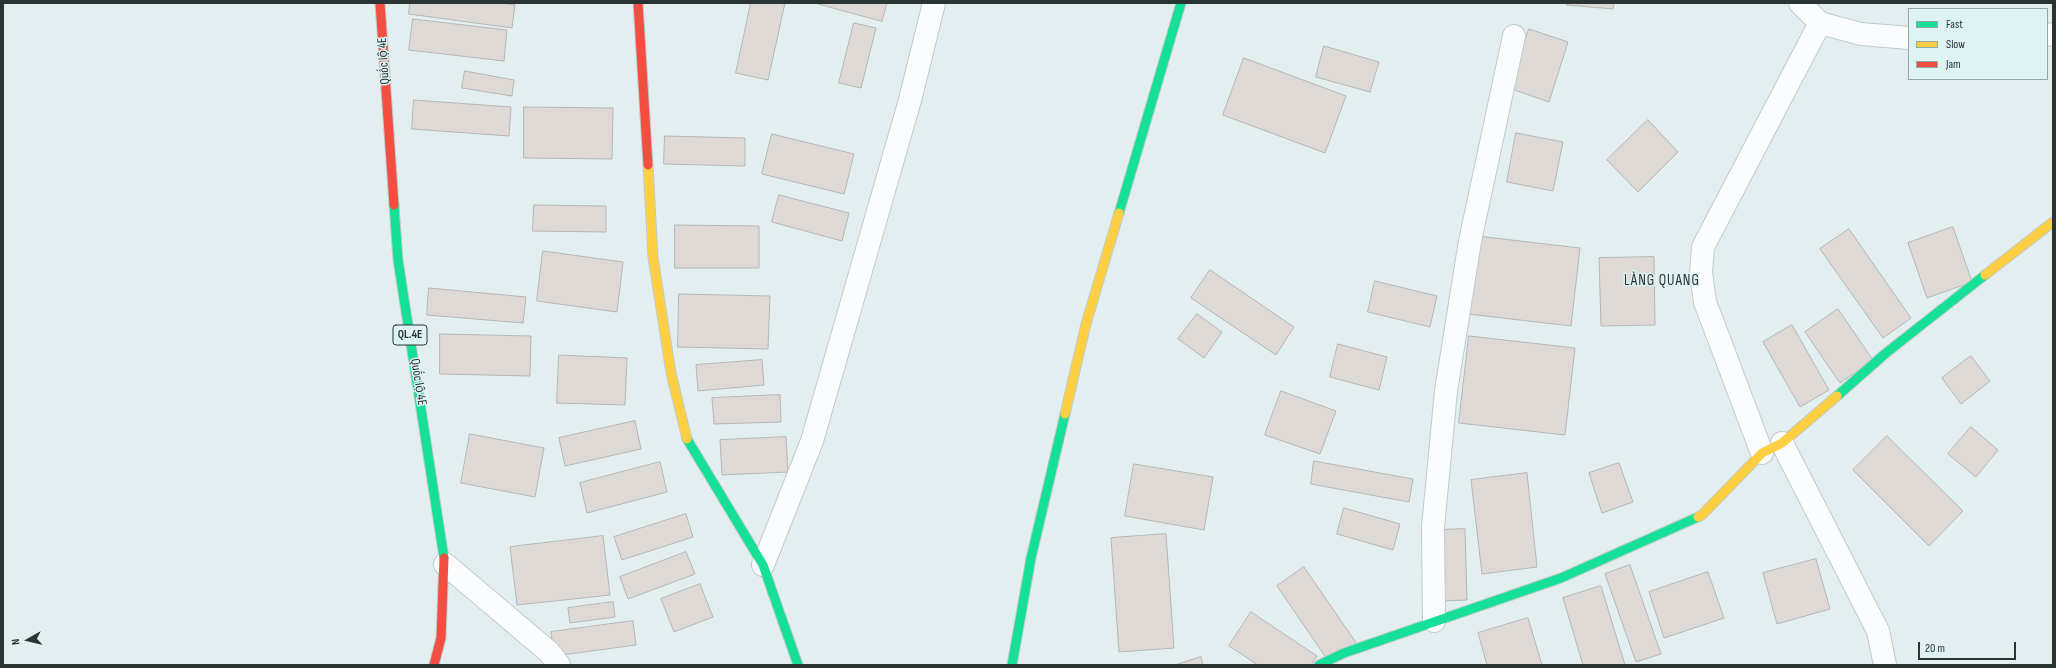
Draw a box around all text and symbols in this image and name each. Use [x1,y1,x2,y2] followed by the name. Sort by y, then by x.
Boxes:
[1908,8,2048,80] legend
[1946,17,1963,32] text: Fast
[375,37,393,85] street label: Quốc lộ 4E
[1946,37,1965,52] text: Slow
[1946,57,1961,72] text: Jam
[1624,272,1700,290] district label: LÀNG QUANG
[393,325,427,345] road number: QL.4E
[407,358,429,406] street label: Quốc lộ 4E
[8,620,48,660] north arrow
[1920,634,2018,660] scale bar
[9,638,22,646] text: N
[1925,641,1945,656] text: 20 m

